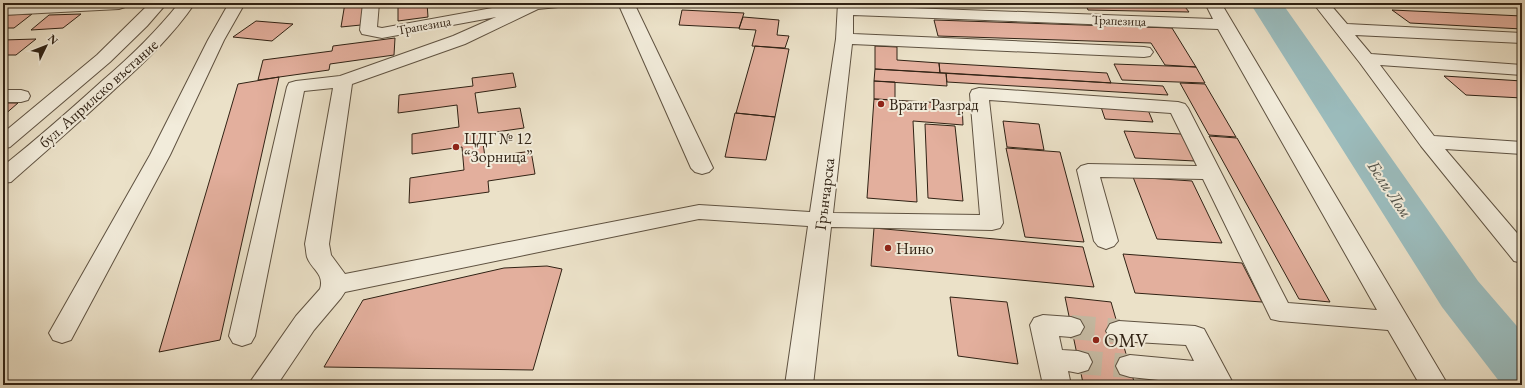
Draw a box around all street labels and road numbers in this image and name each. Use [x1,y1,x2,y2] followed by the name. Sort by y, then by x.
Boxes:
[1091,11,1147,30] street label: Трапезица
[396,12,453,39] street label: Трапезица
[34,34,162,153] street label: бул. Априлско въстание
[810,156,839,231] street label: Грънчарска

